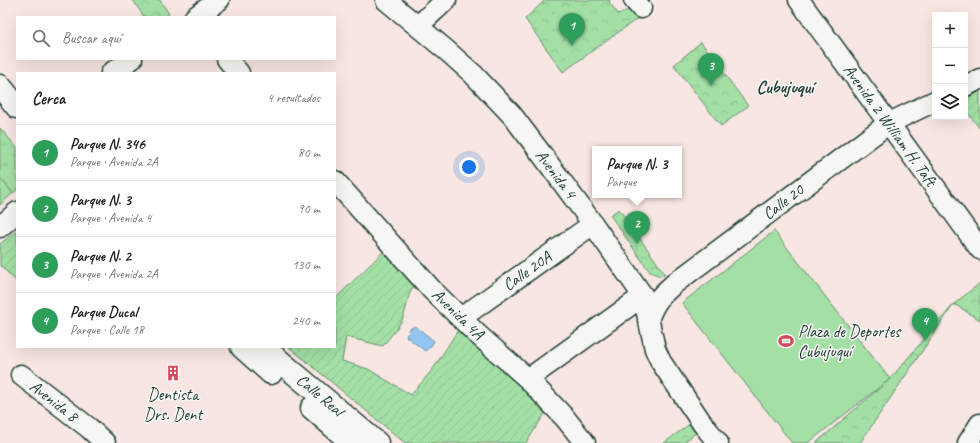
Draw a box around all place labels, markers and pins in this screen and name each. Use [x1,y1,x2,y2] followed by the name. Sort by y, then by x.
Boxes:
[559,13,585,46] pin: 1
[698,53,724,86] pin: 3
[624,211,650,244] pin: 2
[912,308,938,341] pin: 4
[798,321,902,362] place label: Plaza de Deportes Cubujuquí
[777,332,795,350] sports icon: Plaza de Deportes Cubujuquí
[164,364,182,382] building icon: Dentista Drs. Dent
[144,384,204,425] place label: Dentista Drs. Dent

